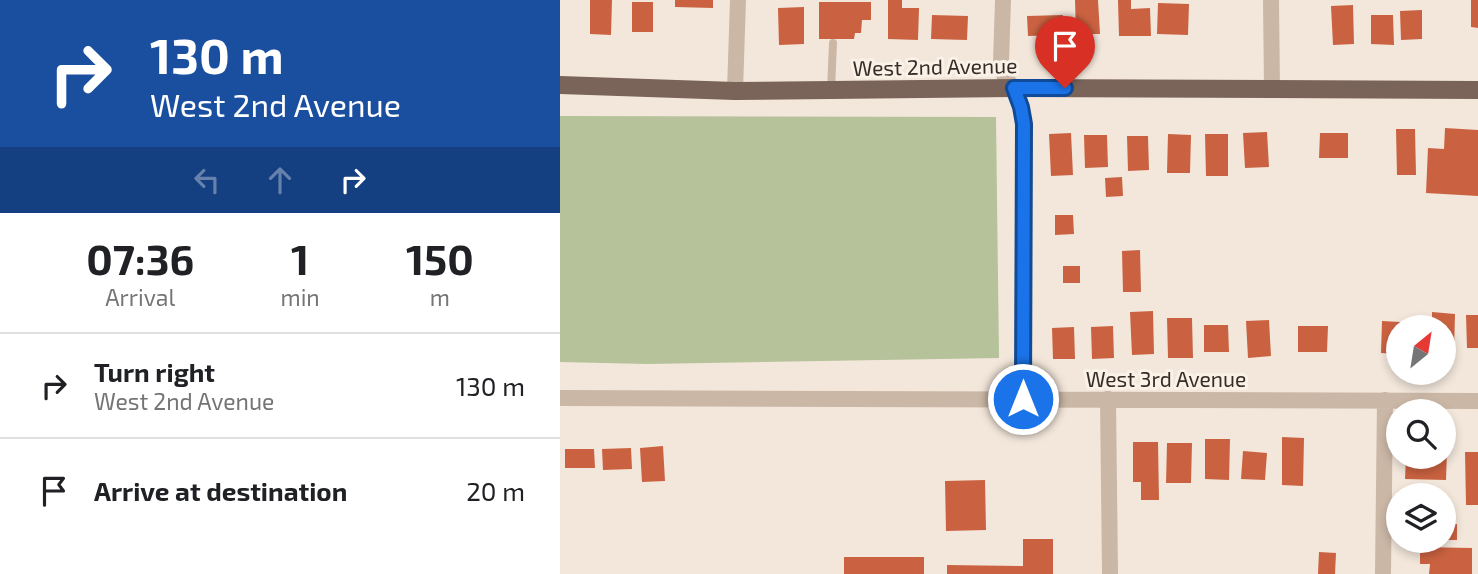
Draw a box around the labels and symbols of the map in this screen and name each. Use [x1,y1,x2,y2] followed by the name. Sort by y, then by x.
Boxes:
[1035,16,1095,88] pin
[852,52,1018,80] street label: West 2nd Avenue
[1386,315,1456,385] north arrow
[986,362,1060,436] position arrow
[1086,366,1246,391] street label: West 3rd Avenue

